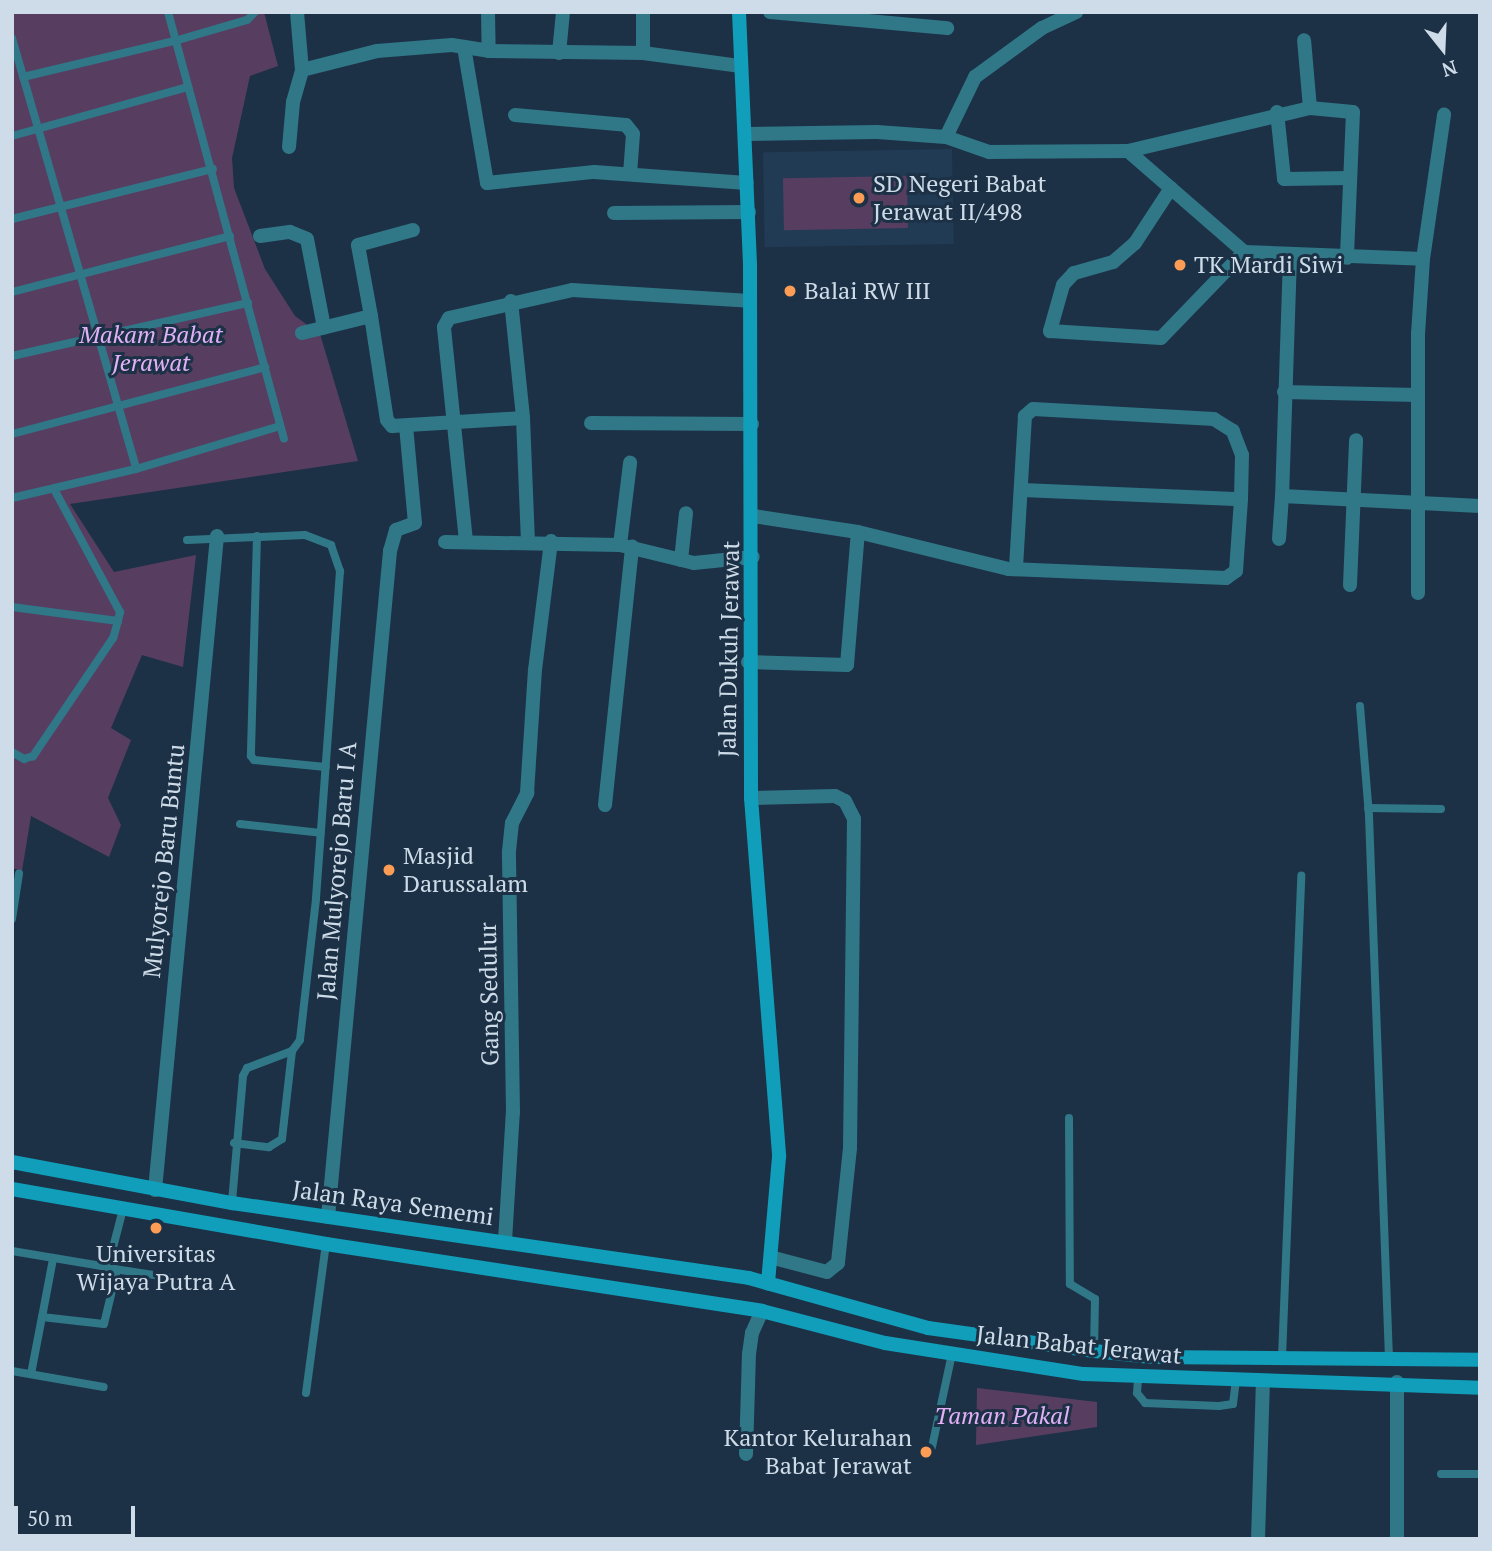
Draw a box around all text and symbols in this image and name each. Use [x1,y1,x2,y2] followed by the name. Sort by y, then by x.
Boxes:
[1408,14,1478,84] north arrow
[1439,55,1460,84] text: N
[873,170,1046,226] place label: SD Negeri Babat Jerawat II/498
[851,190,867,206] marker: SD Negeri Babat Jerawat II/498
[1194,251,1343,279] place label: TK Mardi Siwi
[1172,257,1188,273] marker: TK Mardi Siwi
[804,277,931,305] place label: Balai RW III
[782,283,798,299] marker: Balai RW III
[79,321,223,377] park label: Makam Babat Jerawat
[713,540,745,758] street label: Jalan Dukuh Jerawat
[311,740,363,1002] street label: Jalan Mulyorejo Baru I A
[137,743,191,979] street label: Mulyorejo Baru Buntu
[403,842,528,898] place label: Masjid Darussalam
[381,862,397,878] marker: Masjid Darussalam
[473,922,505,1066] street label: Gang Sedulur
[291,1175,495,1231] street label: Jalan Raya Sememi
[148,1220,164,1236] marker: Universitas Wijaya Putra A
[76,1240,236,1296] place label: Universitas Wijaya Putra A
[975,1320,1183,1370] street label: Jalan Babat Jerawat
[934,1402,1070,1430] park label: Taman Pakal
[724,1424,912,1480] place label: Kantor Kelurahan Babat Jerawat
[918,1444,934,1460] marker: Kantor Kelurahan Babat Jerawat
[18,1492,138,1536] scale bar
[27,1504,73,1532] text: 50 m

